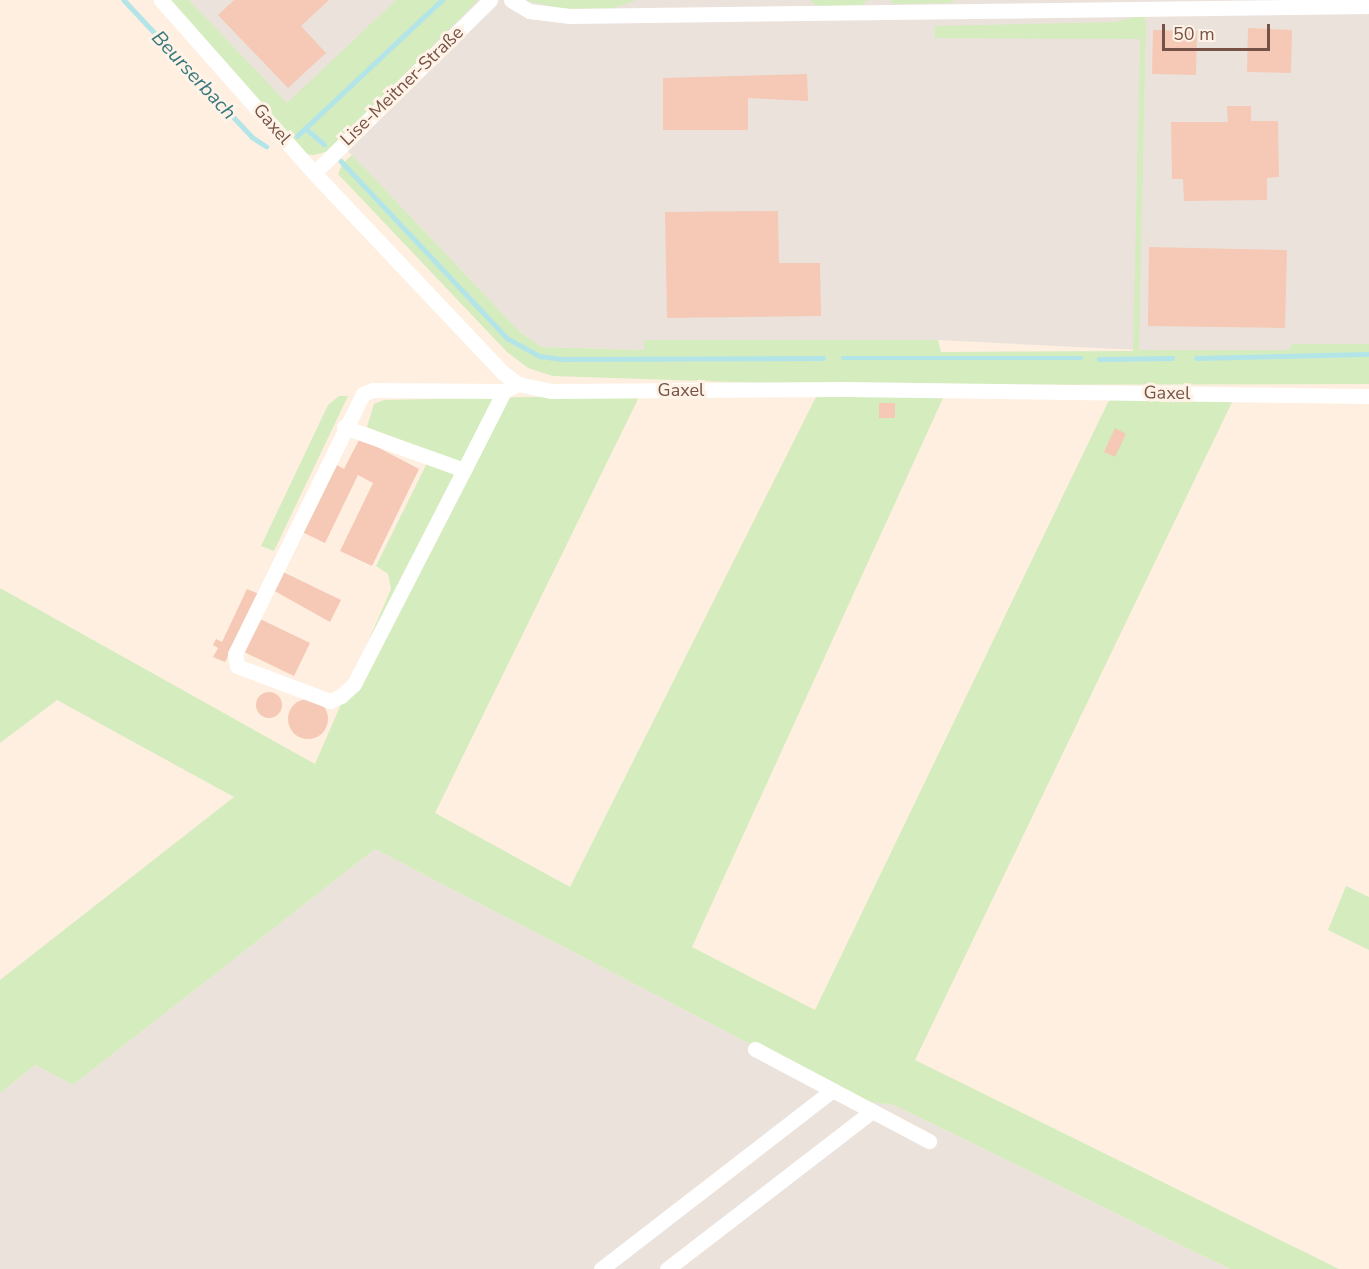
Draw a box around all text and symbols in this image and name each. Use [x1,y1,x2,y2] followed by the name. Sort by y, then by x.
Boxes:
[1165,12,1273,50] scale bar
[336,22,468,150] street label: Lise-Meitner-Straße
[1173,22,1215,46] text: 50 m
[147,26,241,124] water label: Beurserbach
[249,99,295,149] street label: Gaxel
[658,379,704,401] street label: Gaxel
[1143,382,1191,404] street label: Gaxel

